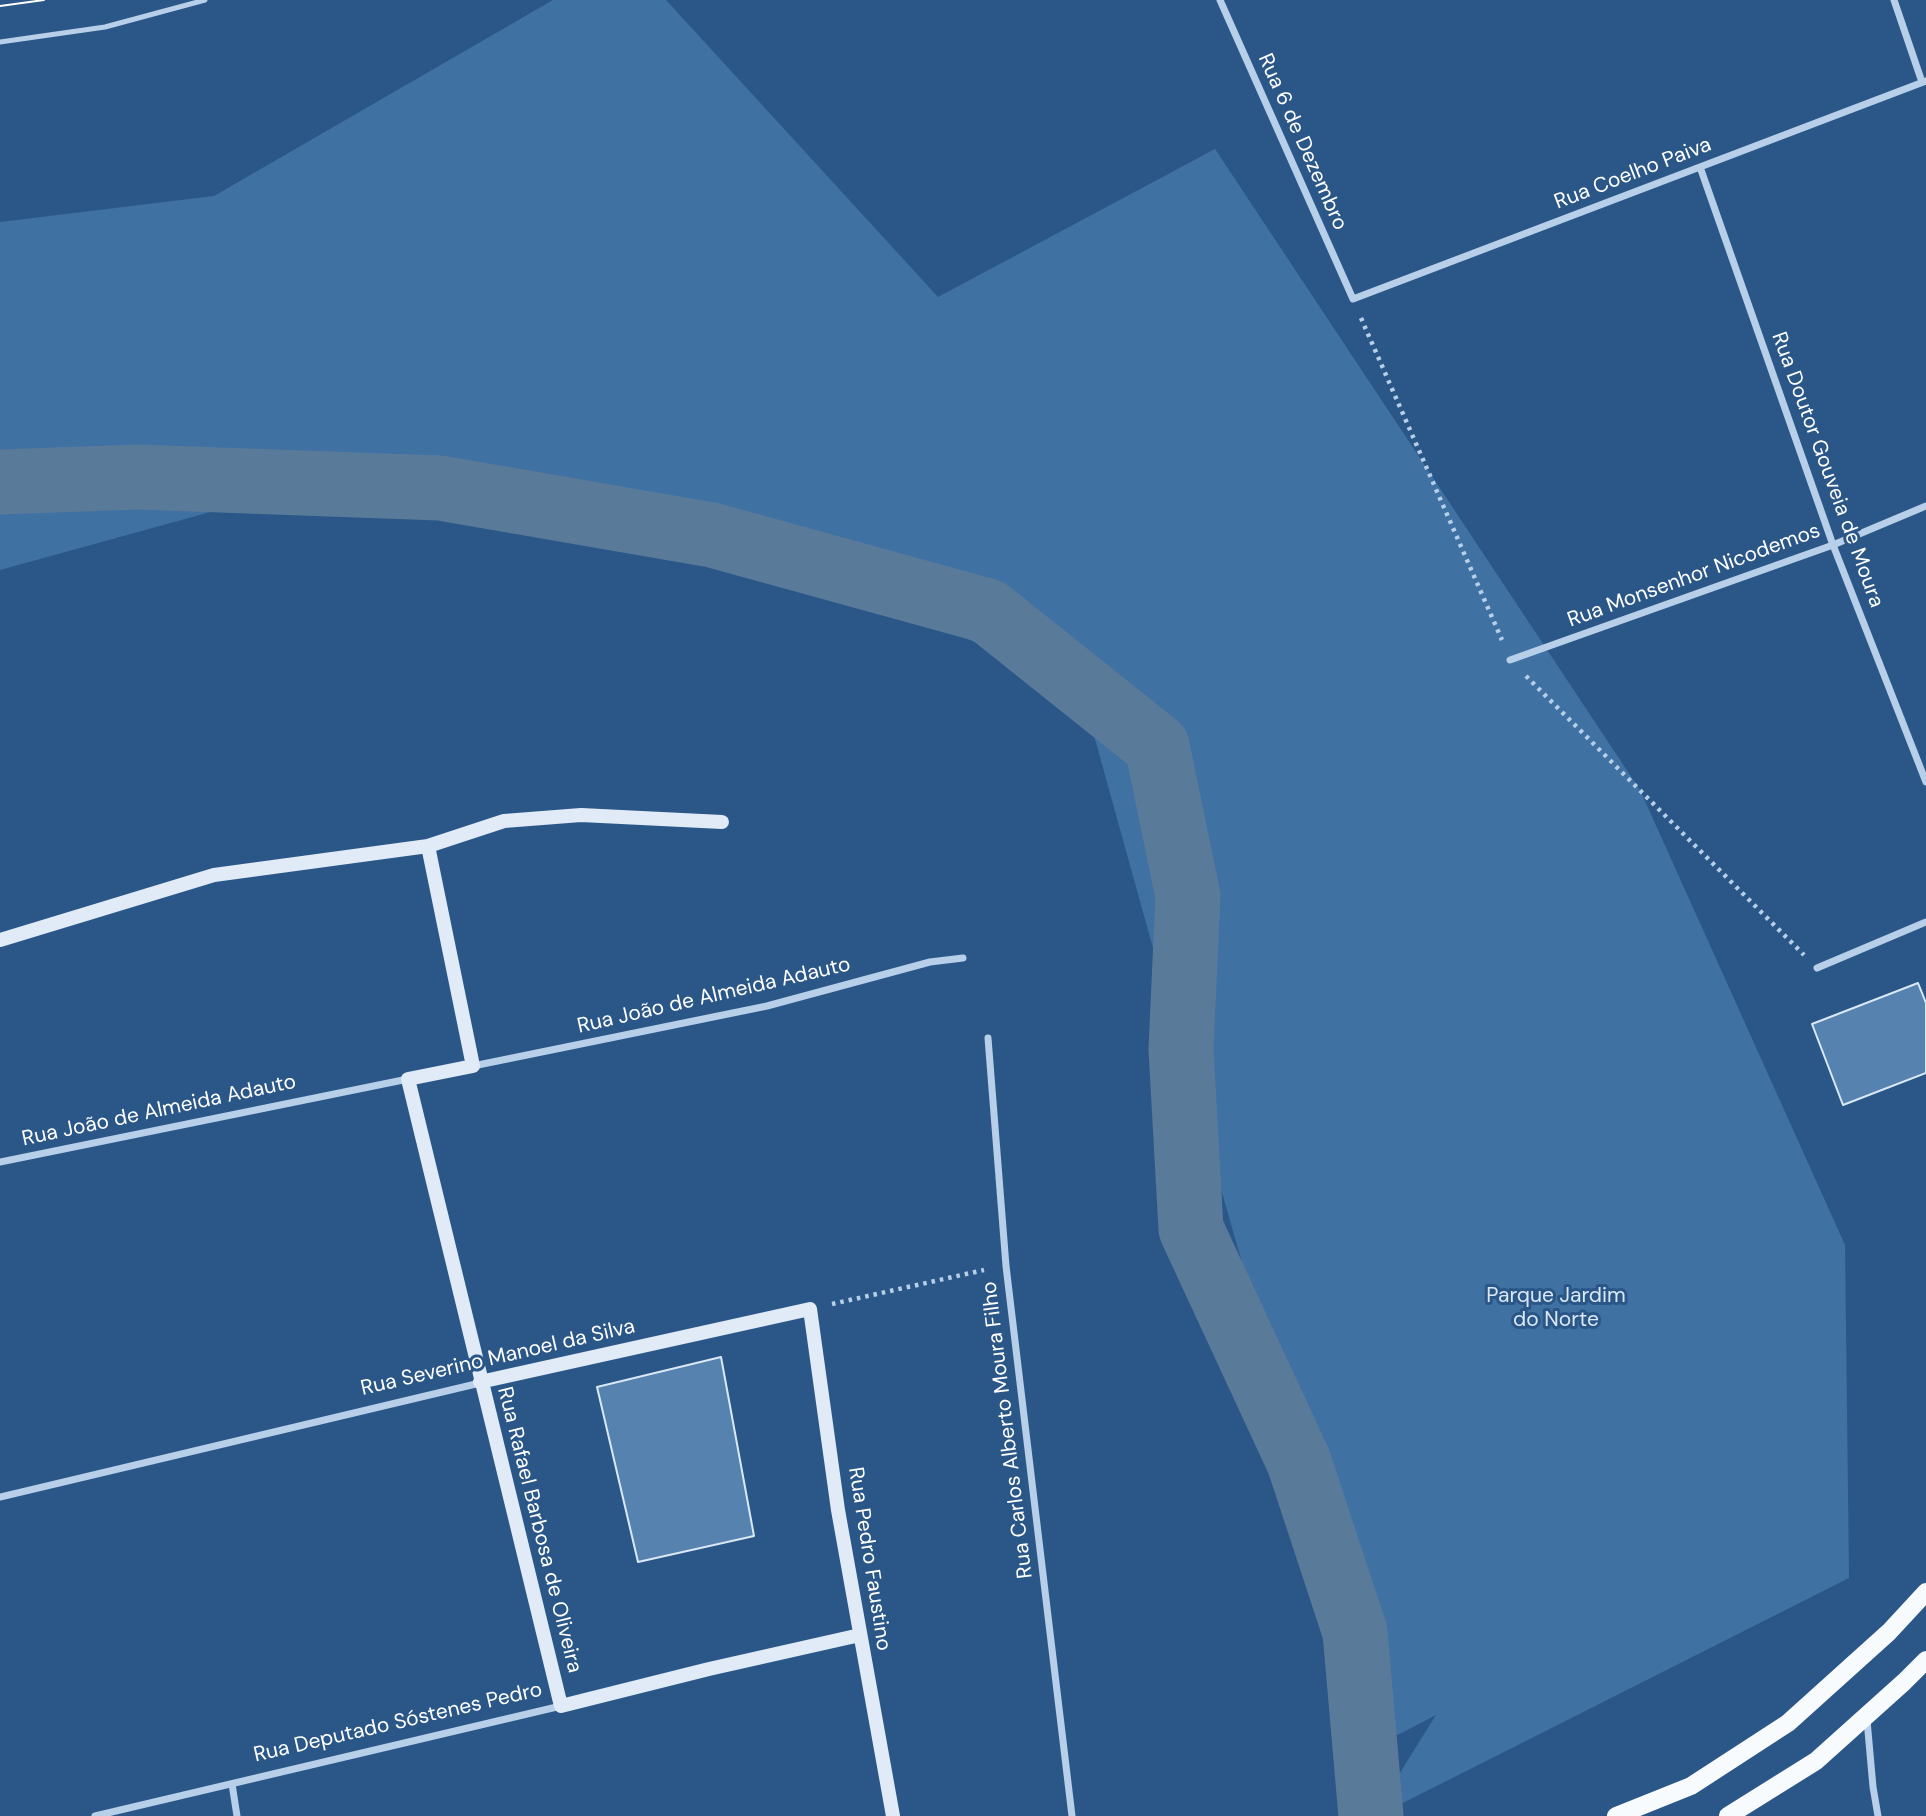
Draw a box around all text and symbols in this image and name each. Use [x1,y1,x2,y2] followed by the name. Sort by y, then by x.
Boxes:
[1252,50,1352,234] street label: Rua 6 de Dezembro
[1551,133,1715,215] street label: Rua Coelho Paiva
[1765,329,1889,611] street label: Rua Doutor Gouveia de Moura
[1564,519,1824,633] street label: Rua Monsenhor Nicodemos
[575,952,853,1040] street label: Rua João de Almeida Adauto
[20,1070,298,1152] street label: Rua João de Almeida Adauto
[977,1280,1039,1580] street label: Rua Carlos Alberto Moura Filho
[1486,1283,1626,1333] park label: Parque Jardim do Norte
[359,1314,637,1402] street label: Rua Severino Manoel da Silva
[491,1384,587,1676] street label: Rua Rafael Barbosa de Oliveira
[842,1465,896,1653] street label: Rua Pedro Faustino
[251,1678,545,1768] street label: Rua Deputado Sóstenes Pedro

